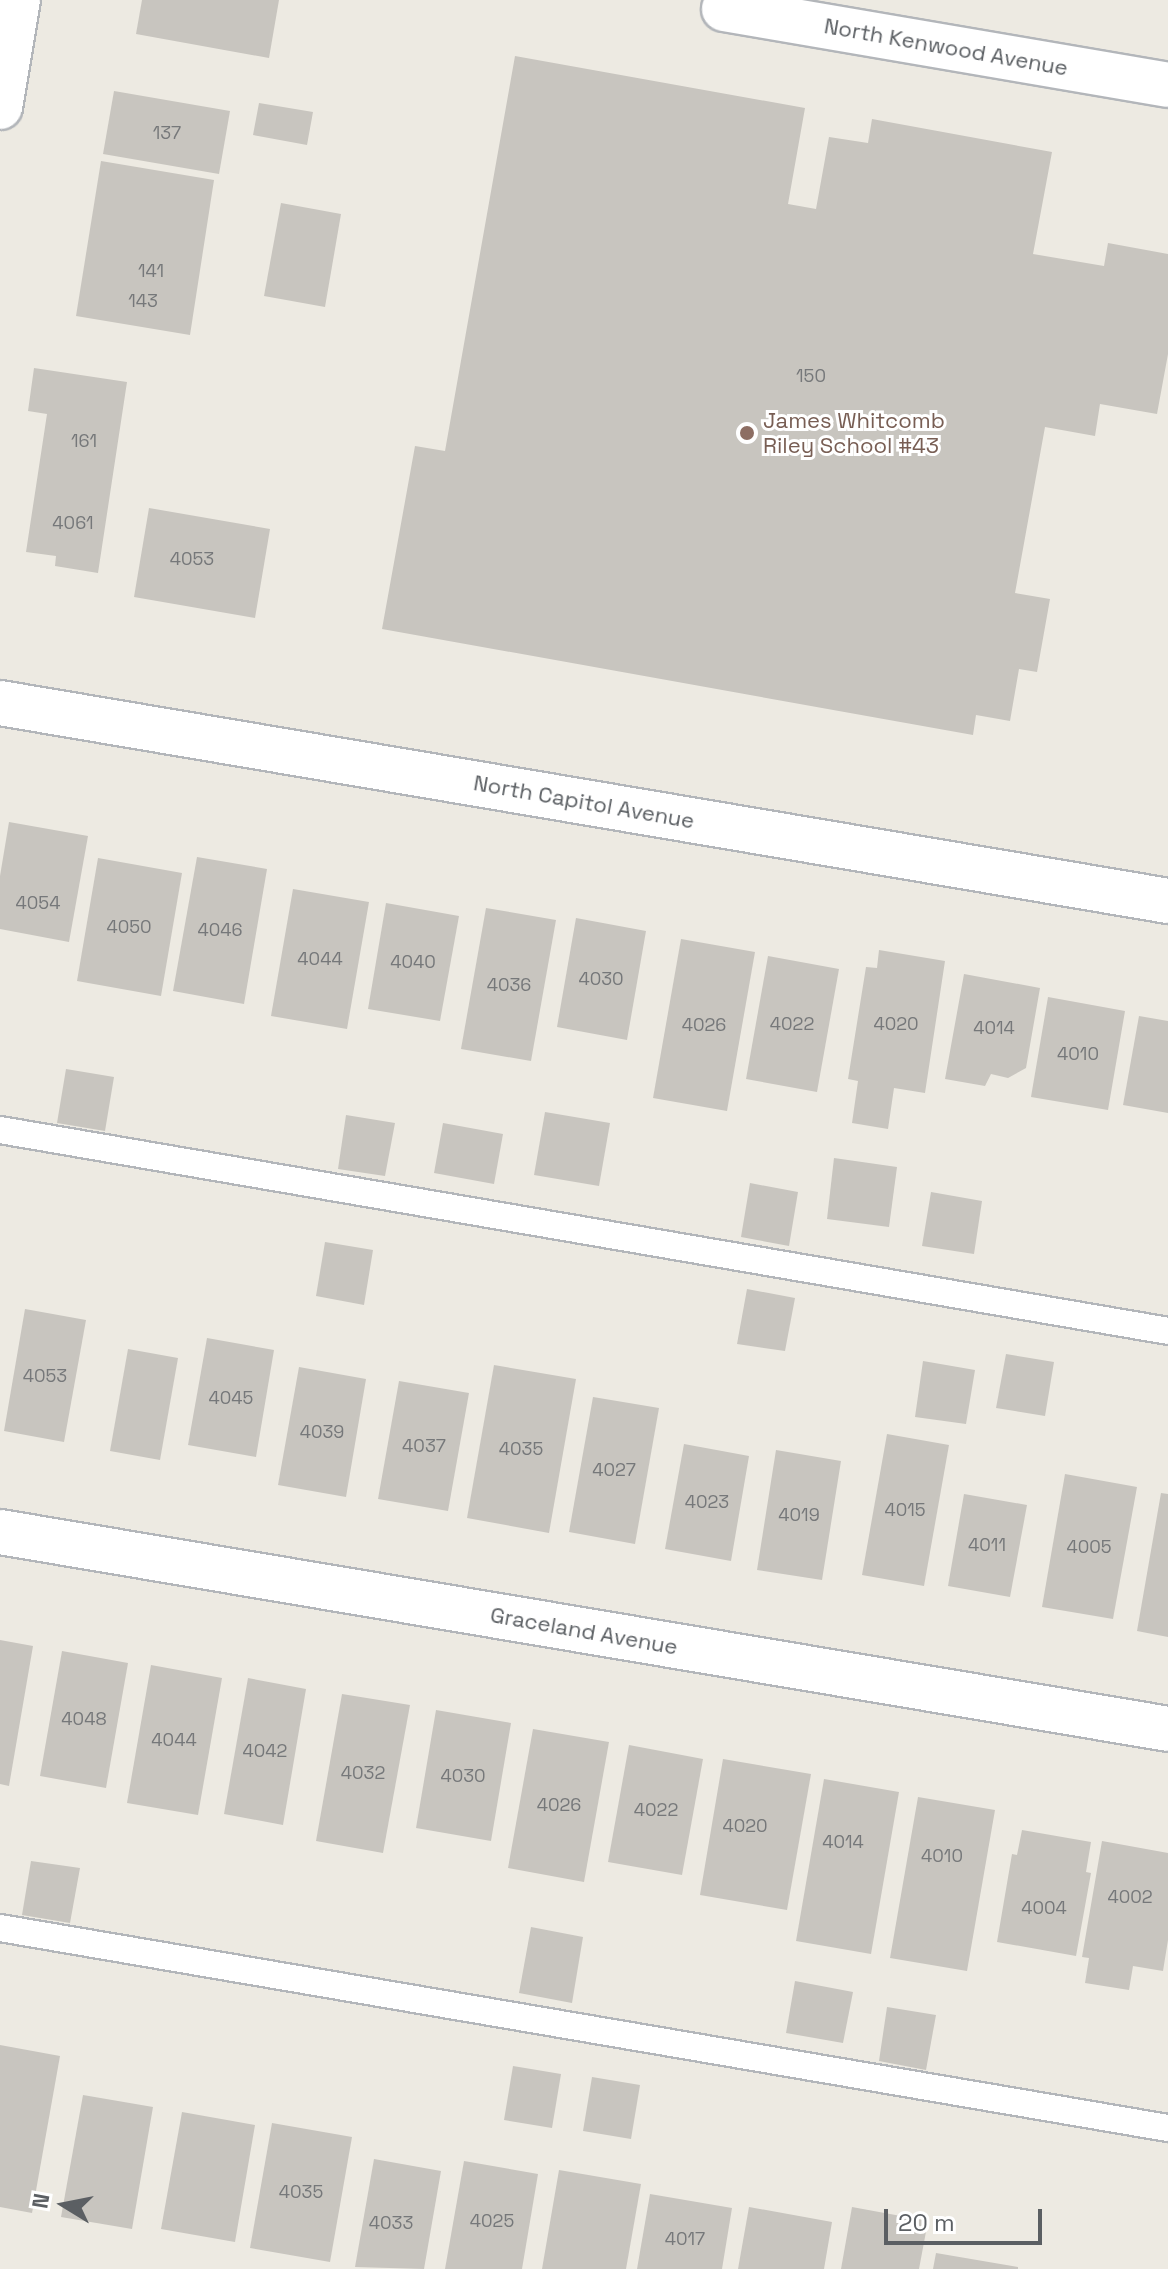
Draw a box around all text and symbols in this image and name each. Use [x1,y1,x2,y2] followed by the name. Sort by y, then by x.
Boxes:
[822,13,1070,81] street label: North Kenwood Avenue
[153,122,181,144] house number: 137
[138,260,164,282] house number: 141
[128,290,158,312] house number: 143
[796,365,826,387] house number: 150
[763,407,945,458] place label: James Whitcomb Riley School #43
[738,424,756,442] marker: James Whitcomb Riley School #43
[71,430,97,452] house number: 161
[52,512,94,534] house number: 4061
[170,548,214,570] house number: 4053
[471,770,697,834] street label: North Capitol Avenue
[16,892,60,914] house number: 4054
[106,916,152,938] house number: 4050
[197,919,243,941] house number: 4046
[297,948,343,970] house number: 4044
[390,951,436,973] house number: 4040
[578,968,624,990] house number: 4030
[487,974,531,996] house number: 4036
[770,1013,814,1035] house number: 4022
[873,1013,919,1035] house number: 4020
[682,1014,726,1036] house number: 4026
[973,1017,1015,1039] house number: 4014
[1057,1043,1099,1065] house number: 4010
[23,1365,67,1387] house number: 4053
[209,1387,253,1409] house number: 4045
[300,1421,344,1443] house number: 4039
[402,1435,446,1457] house number: 4037
[499,1438,543,1460] house number: 4035
[592,1459,636,1481] house number: 4027
[685,1491,729,1513] house number: 4023
[884,1499,926,1521] house number: 4015
[778,1504,820,1526] house number: 4019
[968,1534,1006,1556] house number: 4011
[1066,1536,1112,1558] house number: 4005
[488,1602,680,1660] street label: Graceland Avenue
[61,1708,107,1730] house number: 4048
[151,1729,197,1751] house number: 4044
[243,1740,287,1762] house number: 4042
[341,1762,385,1784] house number: 4032
[440,1765,486,1787] house number: 4030
[537,1794,581,1816] house number: 4026
[634,1799,678,1821] house number: 4022
[722,1815,768,1837] house number: 4020
[822,1831,864,1853] house number: 4014
[921,1845,963,1867] house number: 4010
[1107,1886,1153,1908] house number: 4002
[1021,1897,1067,1919] house number: 4004
[24,2165,104,2245] north arrow
[279,2181,323,2203] house number: 4035
[25,2191,55,2211] text: N
[888,2193,1046,2243] scale bar
[898,2207,955,2238] text: 20 m
[470,2210,514,2232] house number: 4025
[369,2212,413,2234] house number: 4033
[665,2228,705,2250] house number: 4017

